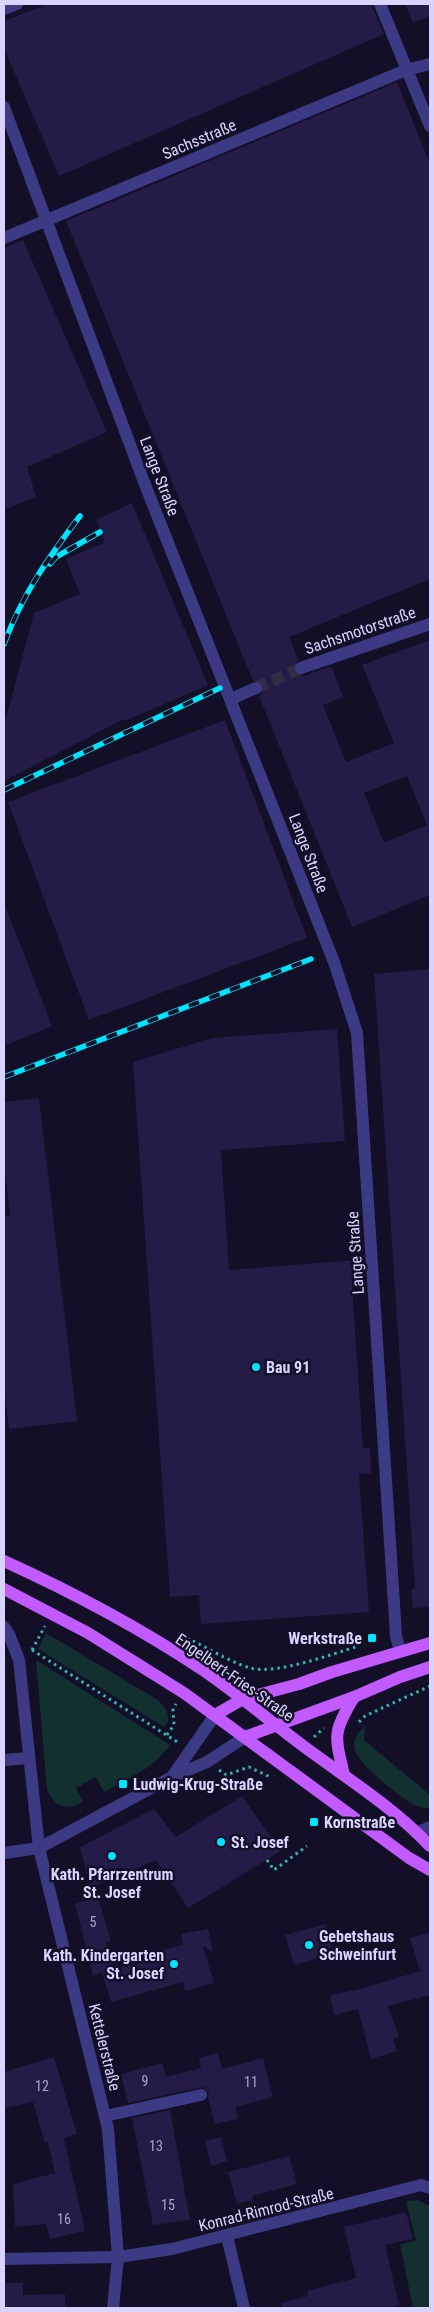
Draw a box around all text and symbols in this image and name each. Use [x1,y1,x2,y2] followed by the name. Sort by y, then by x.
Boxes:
[159,115,239,164] street label: Sachsstraße
[136,434,183,518] street label: Lange Straße
[302,603,418,658] street label: Sachsmotorstraße
[285,811,332,895] street label: Lange Straße
[343,1211,368,1295] street label: Lange Straße
[266,1358,310,1377] place label: Bau 91
[250,1361,262,1373] marker: Bau 91
[172,1629,298,1725] street label: Engelbert-Fries-Straße
[288,1629,362,1648] place label: Werkstraße
[366,1632,378,1644] marker: Werkstraße
[133,1775,263,1794] place label: Ludwig-Krug-Straße
[117,1778,129,1790] marker: Ludwig-Krug-Straße
[324,1813,395,1832] place label: Kornstraße
[308,1816,320,1828] marker: Kornstraße
[231,1833,290,1852] place label: St. Josef
[215,1836,227,1848] marker: St. Josef
[106,1850,118,1862] marker: Kath. Pfarrzentrum St. Josef
[51,1865,173,1902] place label: Kath. Pfarrzentrum St. Josef
[90,1914,97,1930] house number: 5
[319,1927,396,1964] place label: Gebetshaus Schweinfurt
[303,1939,315,1951] marker: Gebetshaus Schweinfurt
[43,1946,165,1983] place label: Kath. Kindergarten St. Josef
[168,1958,180,1970] marker: Kath. Kindergarten St. Josef
[85,2002,125,2093] street label: Kettelerstraße
[142,2073,148,2089] house number: 9
[244,2074,258,2090] house number: 11
[35,2078,49,2094] house number: 12
[149,2138,163,2154] house number: 13
[197,2184,336,2235] street label: Konrad-Rimrod-Straße
[161,2197,175,2213] house number: 15
[57,2211,71,2227] house number: 16

